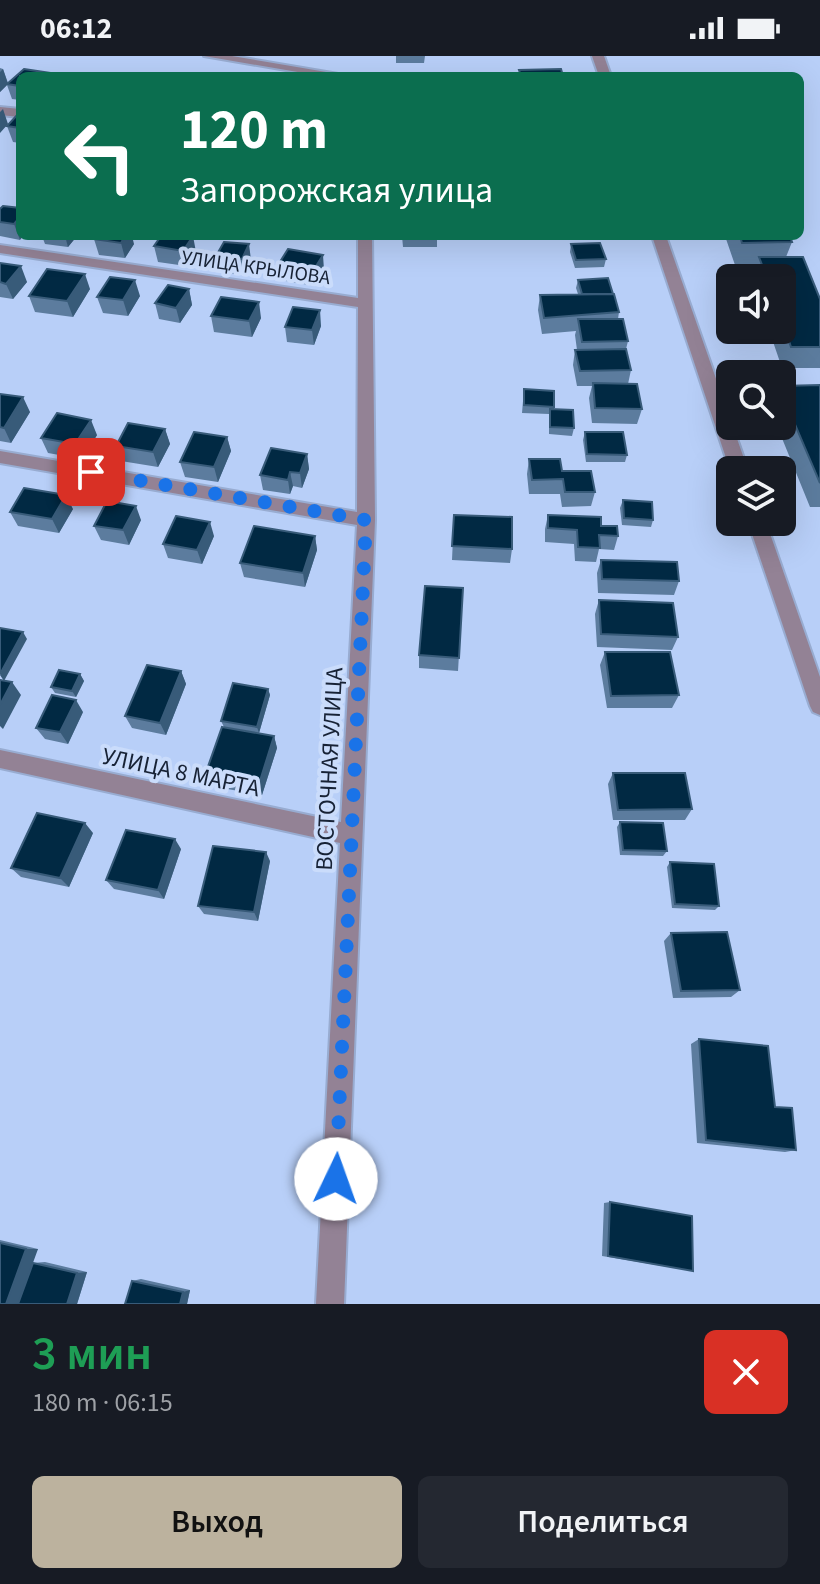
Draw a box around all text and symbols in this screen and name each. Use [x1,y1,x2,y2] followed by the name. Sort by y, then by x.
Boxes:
[40,7,112,50] text: 06:12
[180,91,328,170] text: 120 m
[48,104,152,208] icon: left
[180,165,493,216] text: Запорожская улица
[180,244,332,292] street label: УЛИЦА КРЫЛОВА
[716,264,796,536] map controls
[716,264,796,344] button: sound
[716,360,796,440] button: search
[57,438,125,506] pin
[69,450,113,494] icon: arrive
[716,456,796,536] button: layers
[307,666,352,872] street label: ВОСТОЧНАЯ УЛИЦА
[99,739,263,806] street label: УЛИЦА 8 МАРТА
[294,1137,378,1221] position arrow
[32,1320,152,1388] text: 3 мин
[704,1330,788,1414] button: close
[32,1384,173,1421] text: 180 m · 06:15
[32,1476,402,1568] button: Выход
[418,1476,788,1568] button: Поделиться

